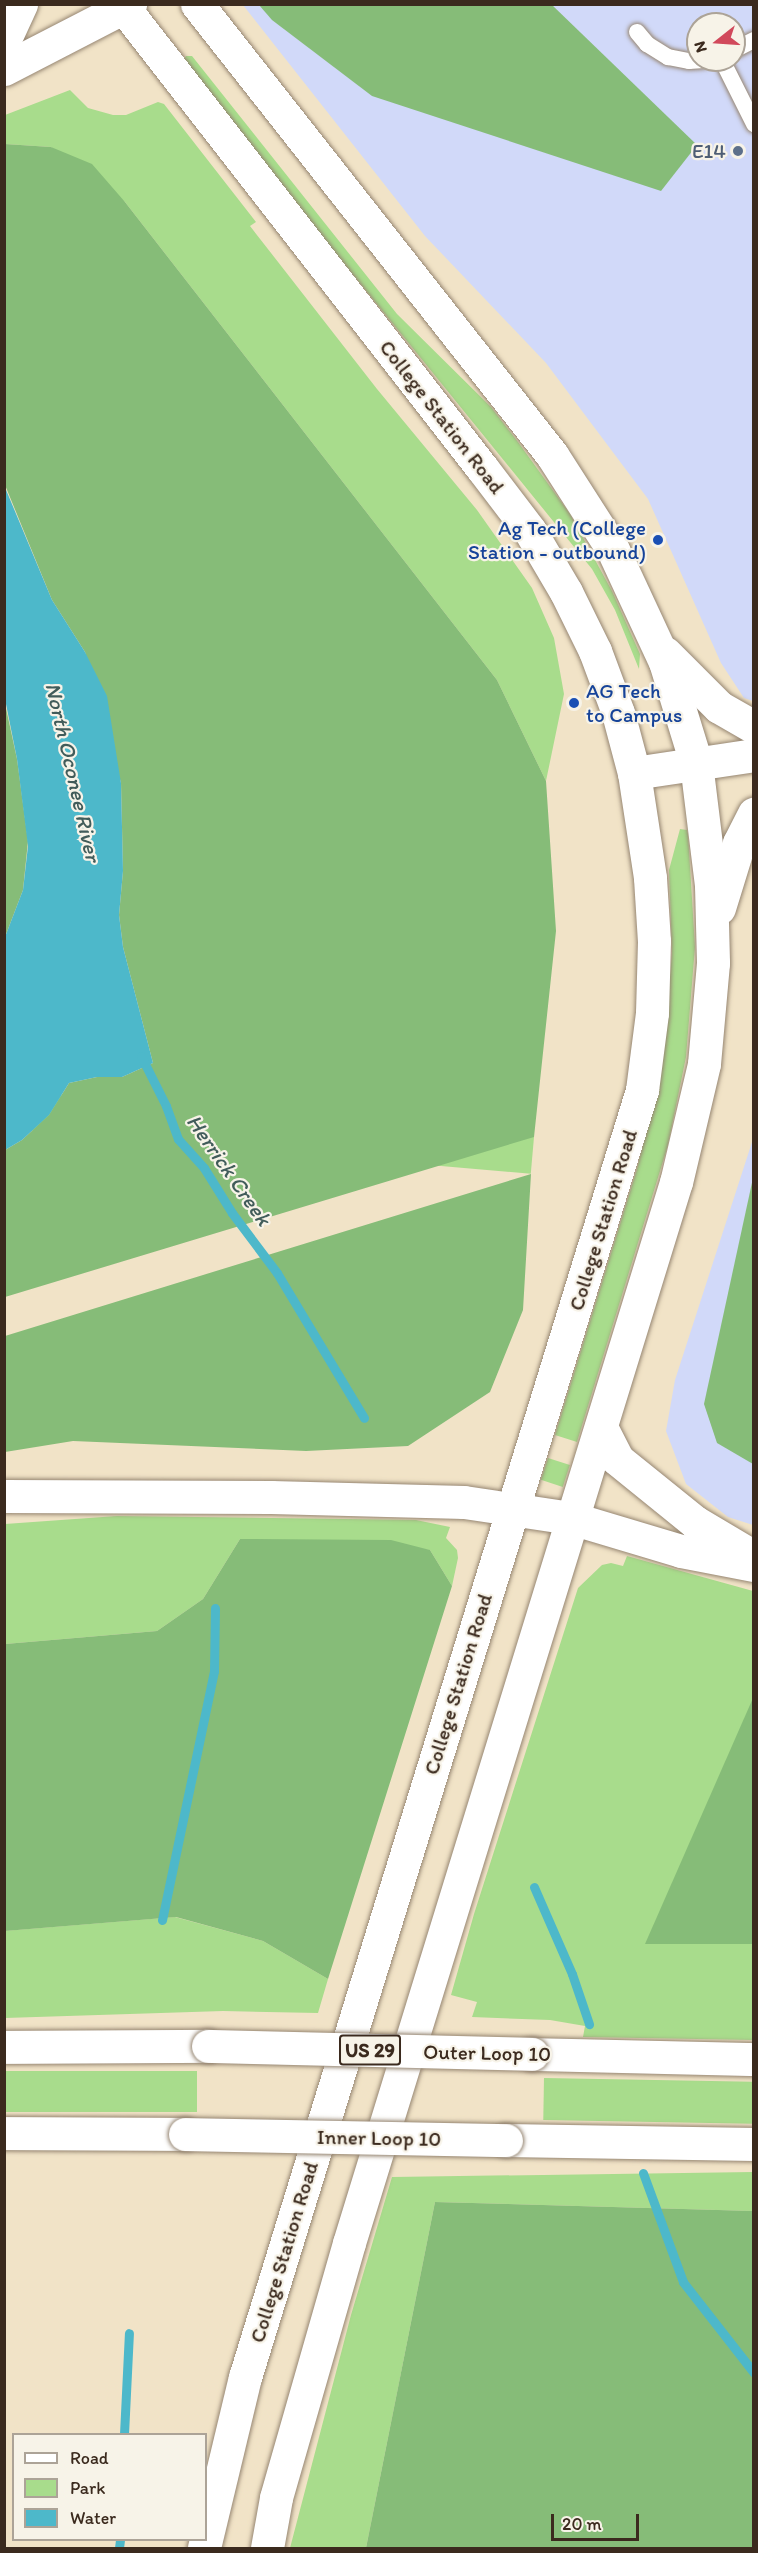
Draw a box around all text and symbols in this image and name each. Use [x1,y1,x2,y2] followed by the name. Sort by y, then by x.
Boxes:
[686,12,746,72] north arrow
[690,39,711,55] text: N
[692,138,726,164] place label: E14
[731,144,745,158] marker: E14
[374,335,510,499] street label: College Station Road
[468,515,646,565] place label: Ag Tech (College Station - outbound)
[651,533,665,547] marker: Ag Tech (College Station - outbound)
[586,678,683,728] place label: AG Tech to Campus
[40,680,106,864] water label: North Oconee River
[567,696,581,710] marker: AG Tech to Campus
[181,1109,277,1231] water label: Herrick Creek
[563,1126,643,1314] street label: College Station Road
[418,1590,498,1778] street label: College Station Road
[338,2033,401,2067] road number: US 29
[423,2039,551,2067] street label: Outer Loop 10
[317,2124,441,2152] street label: Inner Loop 10
[244,2158,324,2346] street label: College Station Road
[12,2433,207,2541] legend
[70,2447,109,2469] text: Road
[70,2477,105,2499] text: Park
[554,2502,642,2540] scale bar
[70,2507,116,2529] text: Water
[562,2513,602,2535] text: 20 m

